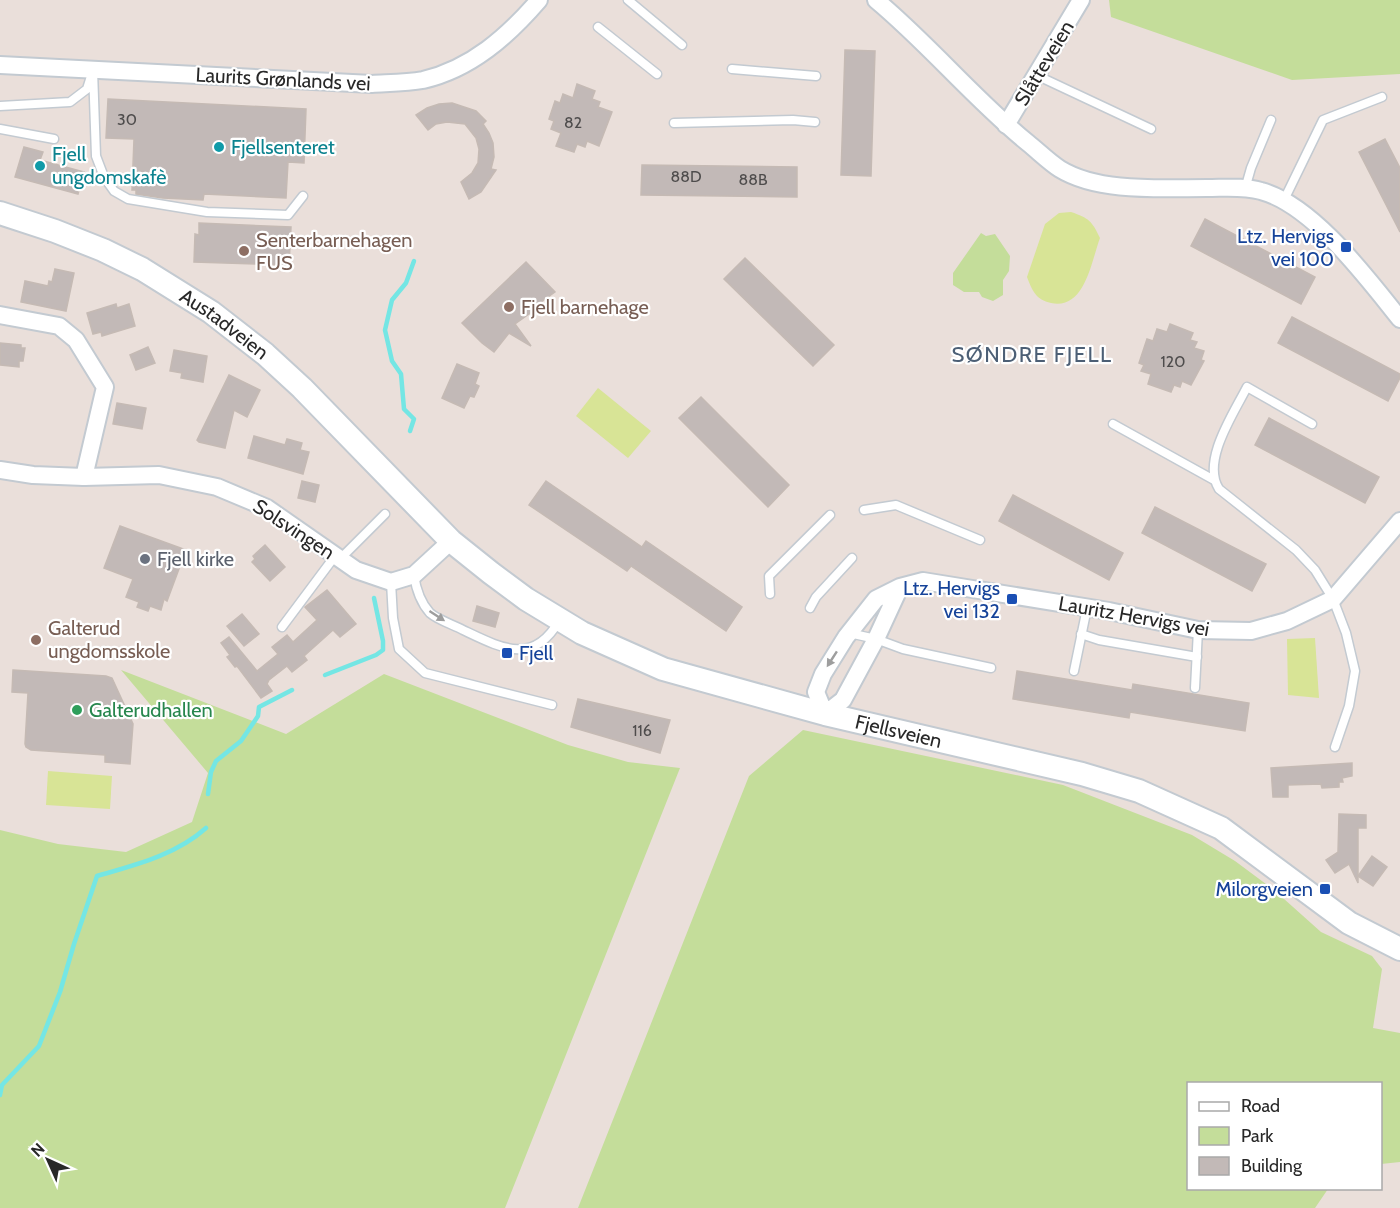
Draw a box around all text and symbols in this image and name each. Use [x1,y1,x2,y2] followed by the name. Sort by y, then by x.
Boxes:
[1009,16,1079,110] street label: Slåtteveien
[195,62,371,96] street label: Laurits Grønlands vei
[117,110,137,129] house number: 30
[564,113,582,132] house number: 82
[231,135,335,159] place label: Fjellsenteret
[212,140,226,154] marker: Fjellsenteret
[52,142,167,189] place label: Fjell ungdomskafè
[33,159,47,173] marker: Fjell ungdomskafè
[670,167,702,186] house number: 88D
[739,170,768,189] house number: 88B
[1237,224,1334,271] place label: Ltz. Hervigs vei 100
[256,228,412,275] place label: Senterbarnehagen FUS
[1339,240,1353,254] marker: Ltz. Hervigs vei 100
[237,244,251,258] marker: Senterbarnehagen FUS
[176,284,273,364] street label: Austadveien
[521,295,649,319] place label: Fjell barnehage
[502,300,516,314] marker: Fjell barnehage
[951,341,1113,368] district label: SØNDRE FJELL
[1161,352,1185,371] house number: 120
[249,494,339,564] street label: Solsvingen
[157,547,234,571] place label: Fjell kirke
[138,552,152,566] marker: Fjell kirke
[903,576,1000,623] place label: Ltz. Hervigs vei 132
[1057,591,1211,641] street label: Lauritz Hervigs vei
[1005,592,1019,606] marker: Ltz. Hervigs vei 132
[429,610,446,621] one-way arrow
[48,616,170,663] place label: Galterud ungdomsskole
[29,633,43,647] marker: Galterud ungdomsskole
[519,641,554,665] place label: Fjell
[500,646,514,660] marker: Fjell
[827,651,838,667] one-way arrow
[89,698,213,722] place label: Galterudhallen
[70,703,84,717] marker: Galterudhallen
[853,709,944,753] street label: Fjellsveien
[632,721,652,740] house number: 116
[1215,877,1313,901] place label: Milorgveien
[1318,882,1332,896] marker: Milorgveien
[1187,1082,1382,1190] legend
[1241,1095,1280,1117] text: Road
[1241,1125,1274,1147] text: Park
[18,1130,78,1190] north arrow
[27,1139,48,1160] text: N
[1241,1155,1303,1177] text: Building

